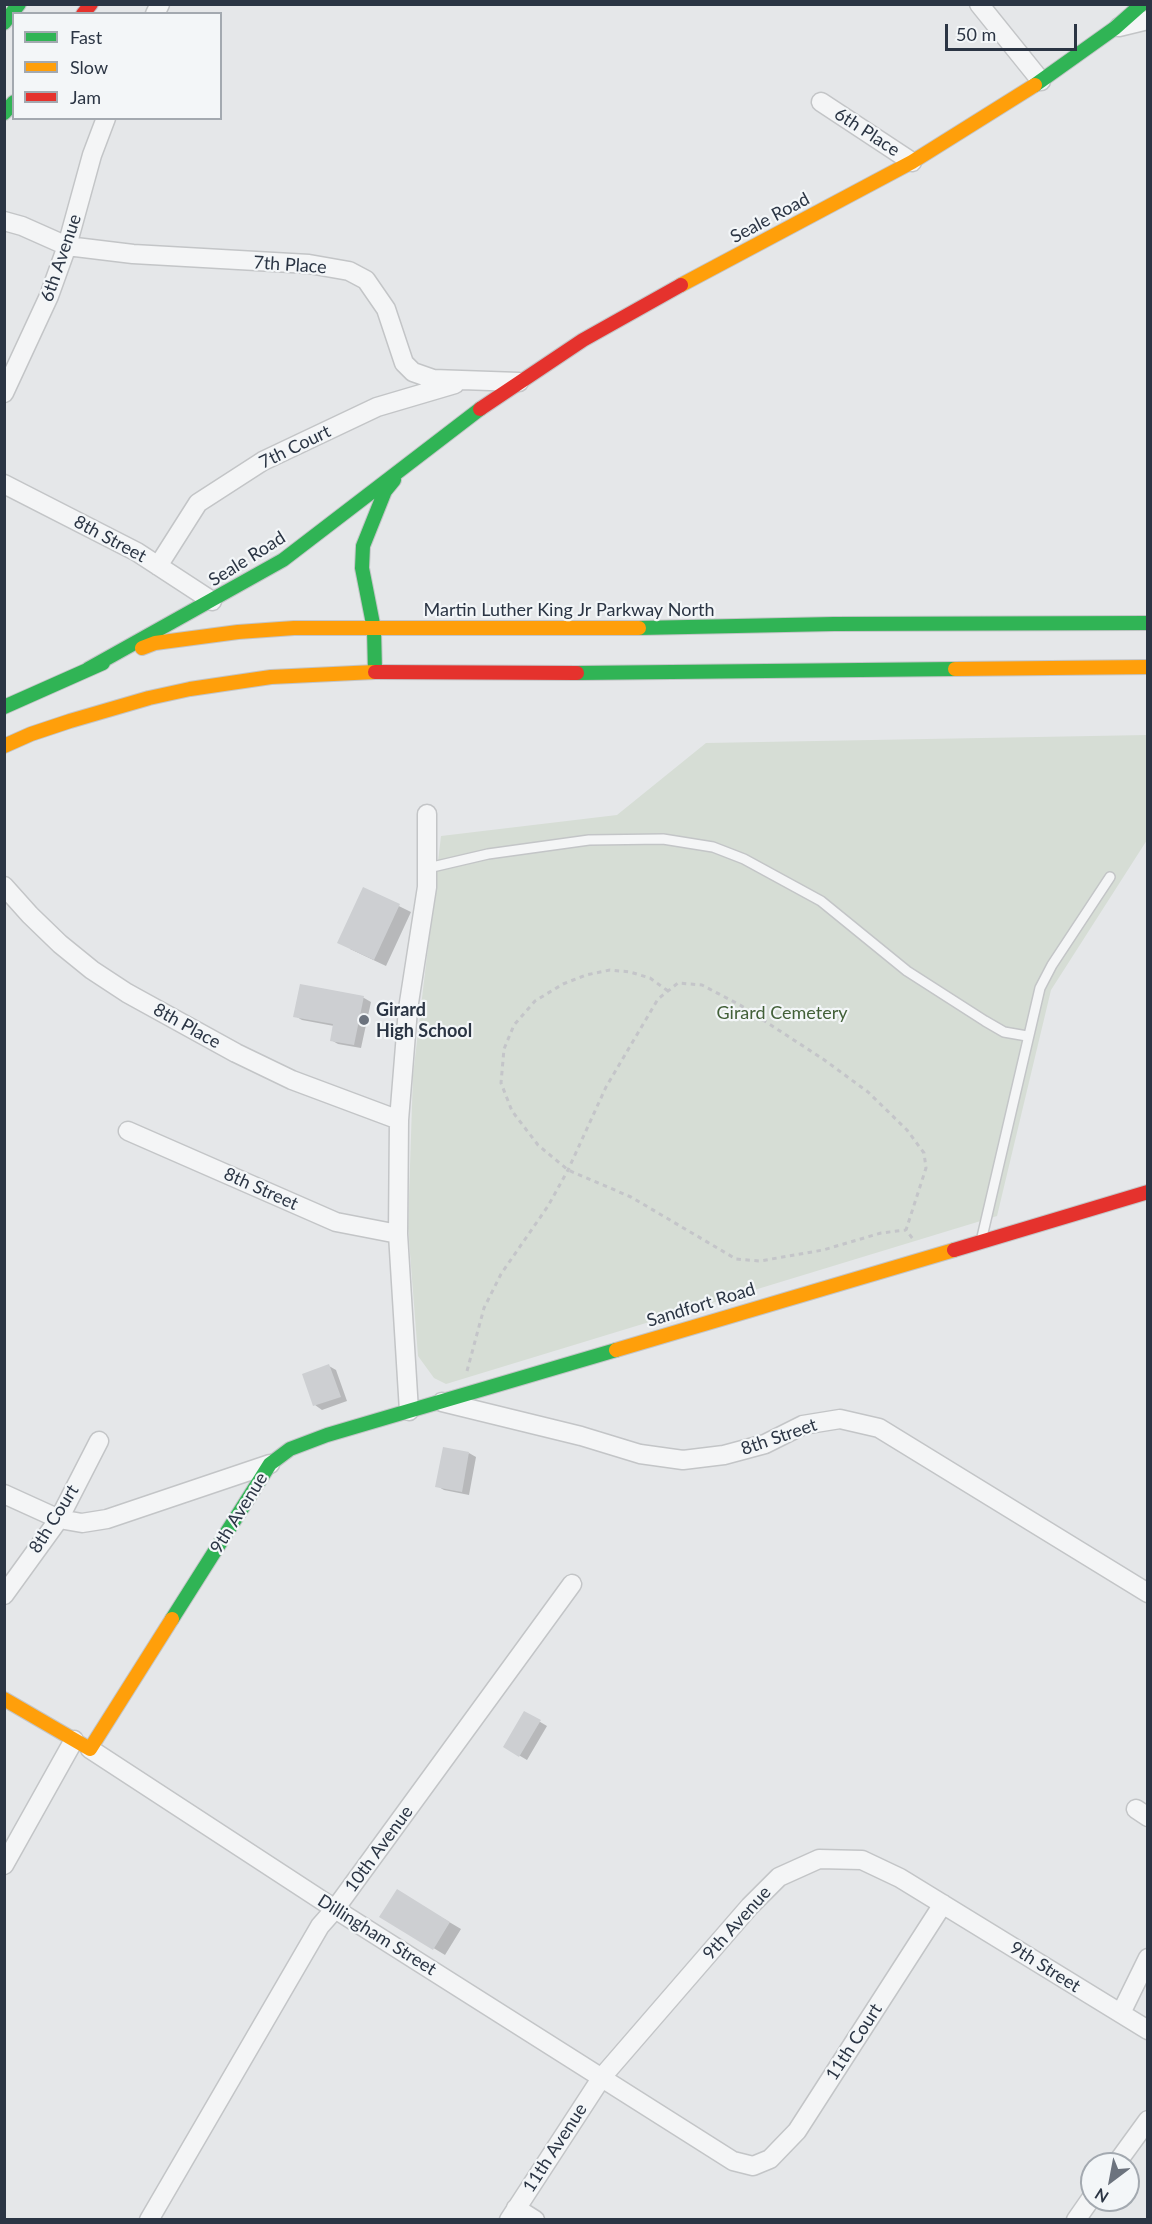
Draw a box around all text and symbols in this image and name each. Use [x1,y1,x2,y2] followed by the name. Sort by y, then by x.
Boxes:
[12,12,222,120] legend
[948,12,1080,50] scale bar
[956,23,996,45] text: 50 m
[70,26,102,48] text: Fast
[70,56,108,78] text: Slow
[70,86,101,108] text: Jam
[830,103,904,161] street label: 6th Place
[727,188,813,248] street label: Seale Road
[36,211,86,305] street label: 6th Avenue
[253,252,327,278] street label: 7th Place
[256,420,334,474] street label: 7th Court
[70,511,150,567] street label: 8th Street
[205,527,289,591] street label: Seale Road
[424,599,714,621] street label: Martin Luther King Jr Parkway North
[150,999,224,1053] street label: 8th Place
[376,999,472,1042] place label: Girard High School
[717,1002,847,1024] park label: Girard Cemetery
[357,1013,371,1027] marker: Girard High School
[221,1163,301,1215] street label: 8th Street
[644,1278,758,1332] street label: Sandfort Road
[738,1414,820,1460] street label: 8th Street
[206,1469,272,1557] street label: 9th Avenue
[25,1481,83,1557] street label: 8th Court
[340,1802,418,1896] street label: 10th Avenue
[698,1882,776,1964] street label: 9th Avenue
[314,1890,440,1980] street label: Dillingham Street
[1006,1937,1084,1997] street label: 9th Street
[821,2000,887,2084] street label: 11th Court
[518,2100,592,2196] street label: 11th Avenue
[1080,2152,1140,2212] north arrow
[1091,2185,1112,2207] text: N

